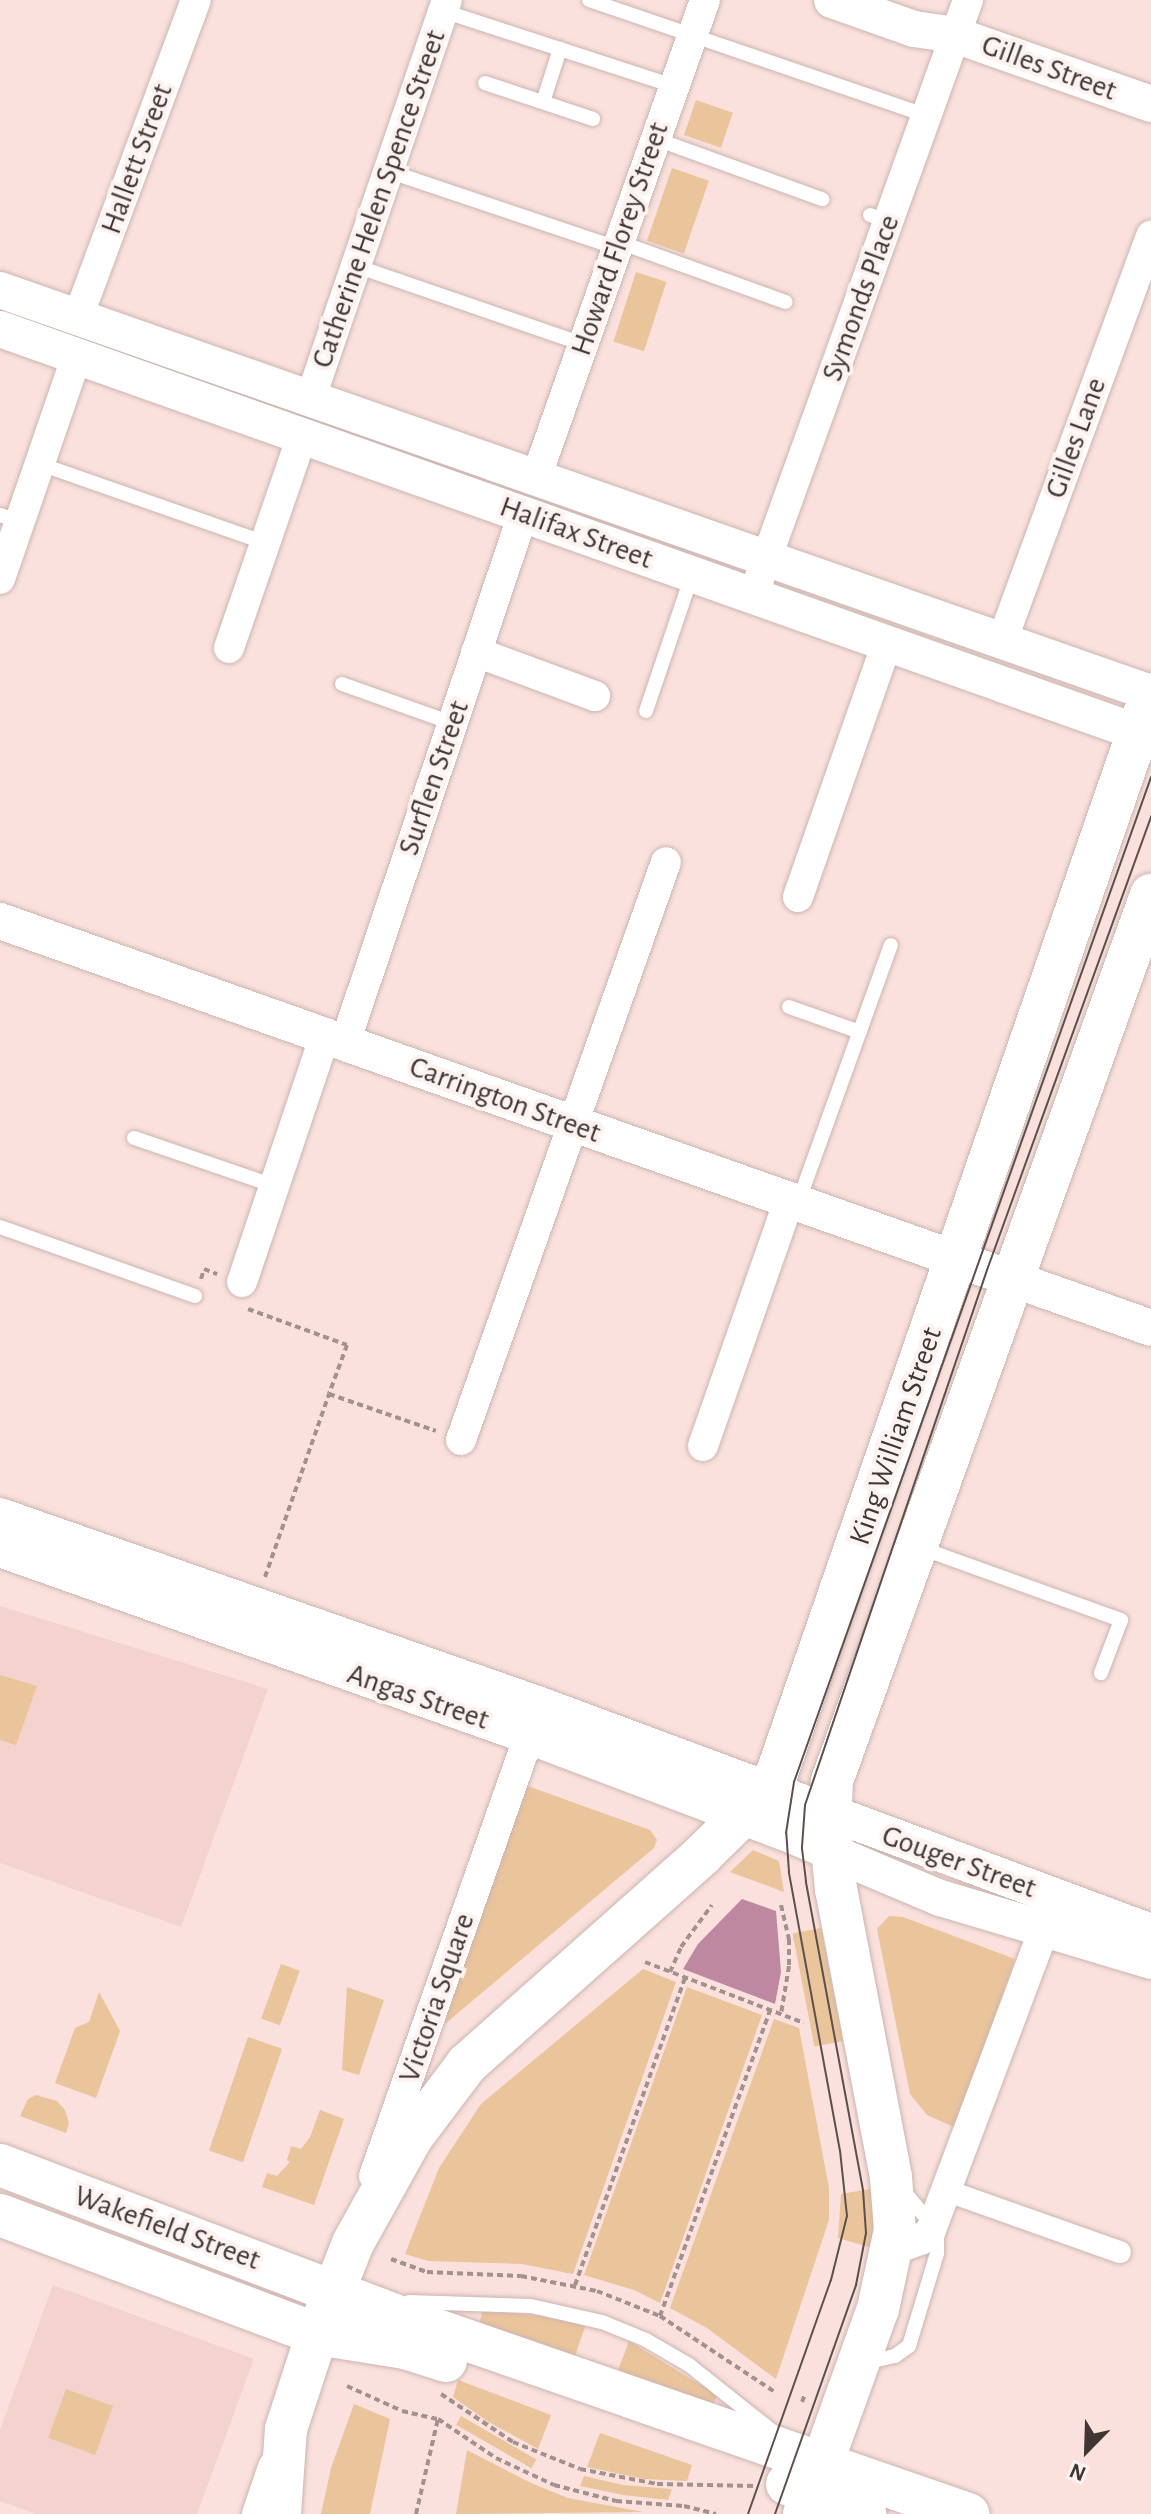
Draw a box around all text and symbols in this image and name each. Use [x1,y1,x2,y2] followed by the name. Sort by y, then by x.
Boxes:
[304,25,454,373] street label: Catherine Helen Spence Street
[977,27,1121,109] street label: Gilles Street
[93,79,181,239] street label: Hallett Street
[563,118,677,360] street label: Howard Florey Street
[814,210,908,386] street label: Symonds Place
[1038,373,1114,503] street label: Gilles Lane
[495,489,657,577] street label: Halifax Street
[391,696,477,860] street label: Surflen Street
[405,1049,605,1151] street label: Carrington Street
[842,1322,950,1550] street label: King William Street
[343,1656,493,1738] street label: Angas Street
[877,1818,1041,1906] street label: Gouger Street
[391,1909,483,2087] street label: Victoria Square
[69,2178,265,2278] street label: Wakefield Street
[1047,2410,1127,2490] north arrow
[1066,2459,1089,2485] text: N

